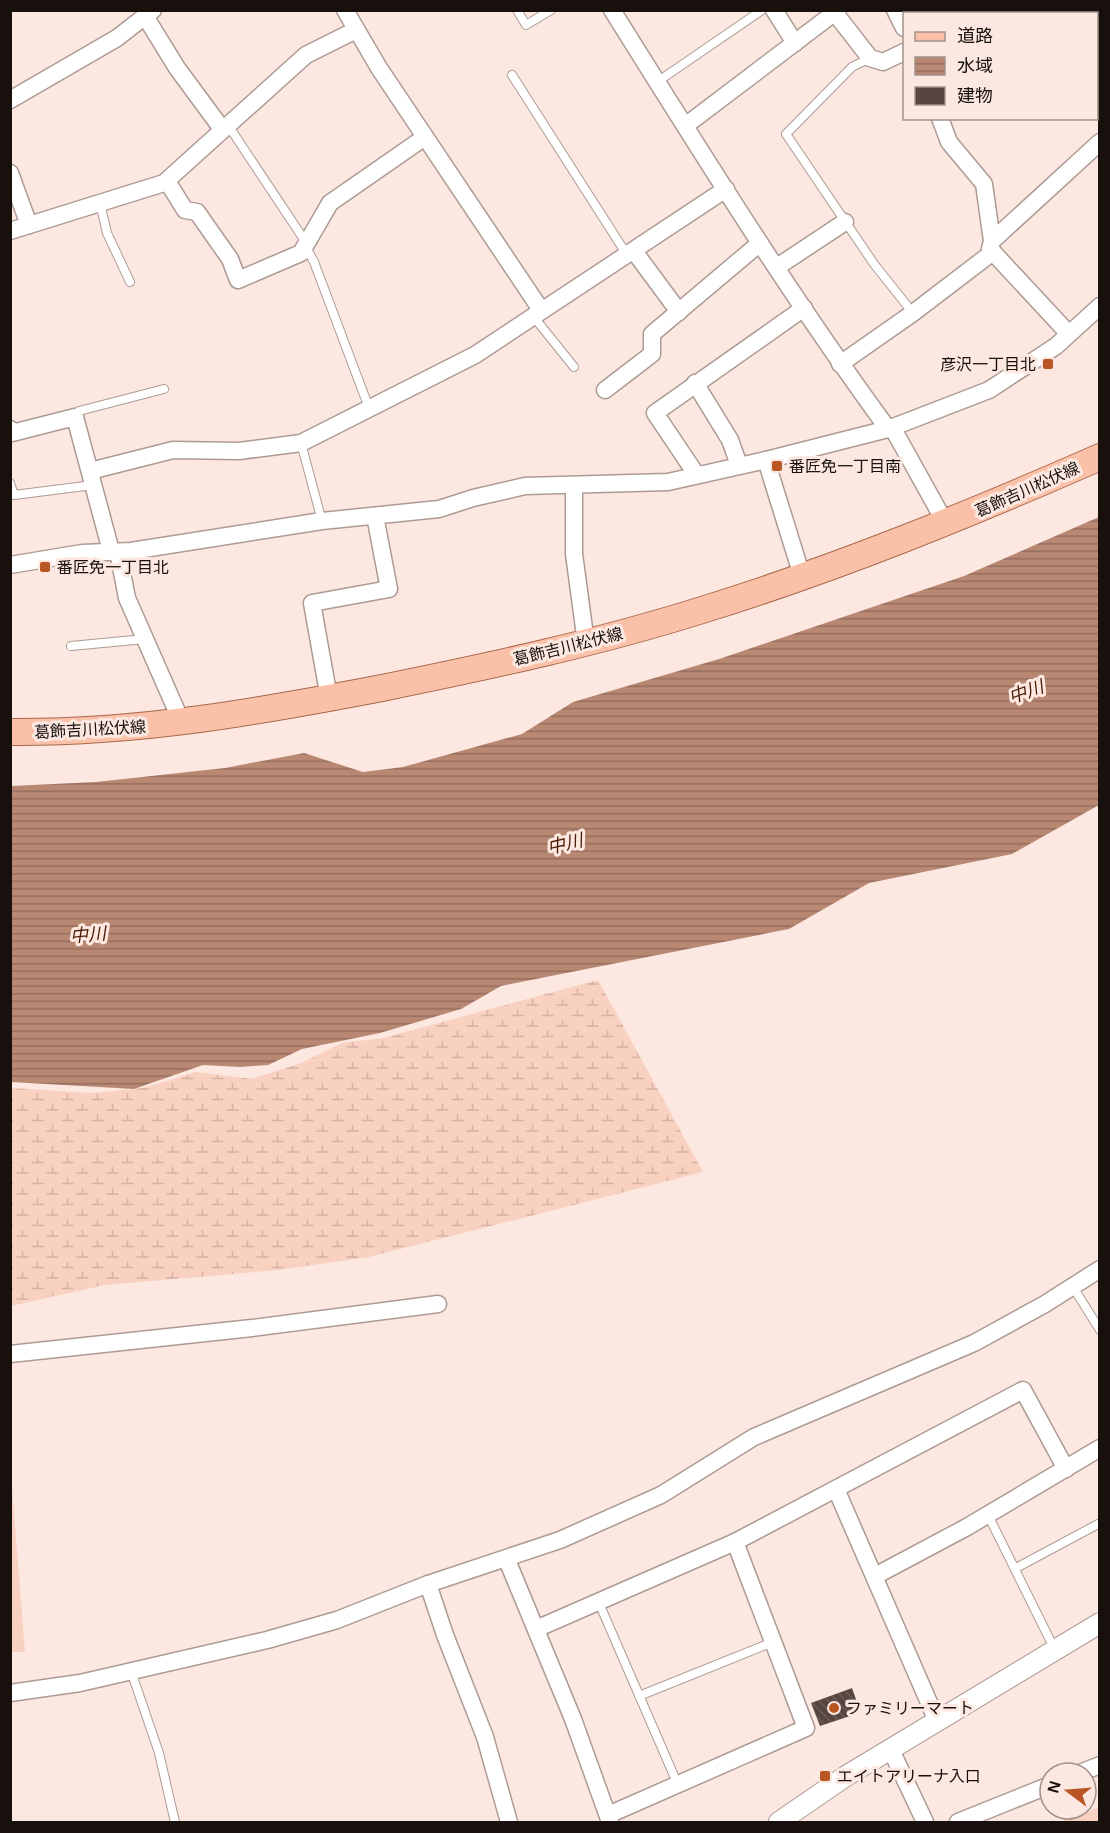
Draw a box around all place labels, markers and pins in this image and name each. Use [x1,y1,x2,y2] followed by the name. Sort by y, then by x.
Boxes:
[940,356,1036,373] place label: 彦沢一丁目北
[1041,357,1055,371] marker: 彦沢一丁目北
[789,458,901,475] place label: 番匠免一丁目南
[770,459,784,473] marker: 番匠免一丁目南
[57,559,169,576] place label: 番匠免一丁目北
[38,560,52,574] marker: 番匠免一丁目北
[846,1700,974,1717] place label: ファミリーマート
[827,1701,841,1715] marker: ファミリーマート
[837,1768,981,1785] place label: エイトアリーナ入口
[818,1769,832,1783] marker: エイトアリーナ入口

